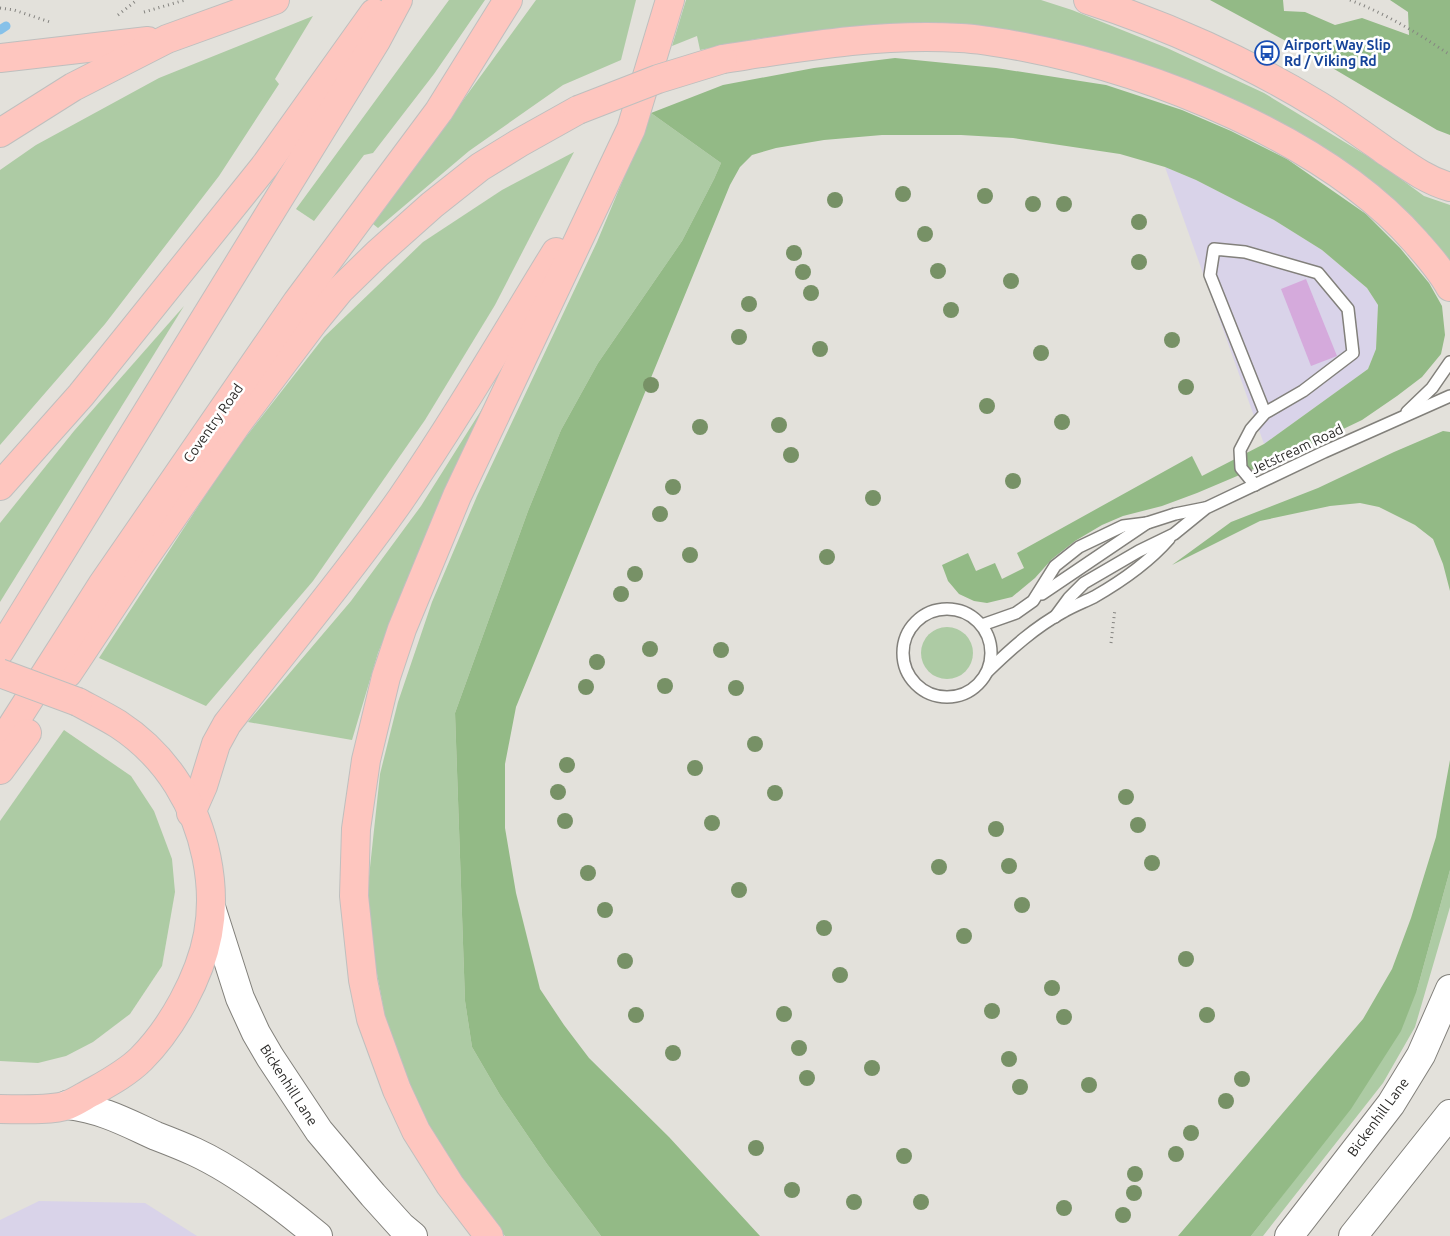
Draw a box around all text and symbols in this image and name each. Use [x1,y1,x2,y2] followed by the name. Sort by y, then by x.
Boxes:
[1284,37,1391,69] place label: Airport Way Slip Rd / Viking Rd
[1254,40,1280,66] bus stop icon: Airport Way Slip Rd / Viking Rd
[180,380,246,466] street label: Coventry Road
[1249,421,1345,477] street label: Jetstream Road
[257,1041,321,1129] street label: Bickenhill Lane
[1344,1075,1412,1159] street label: Bickenhill Lane

